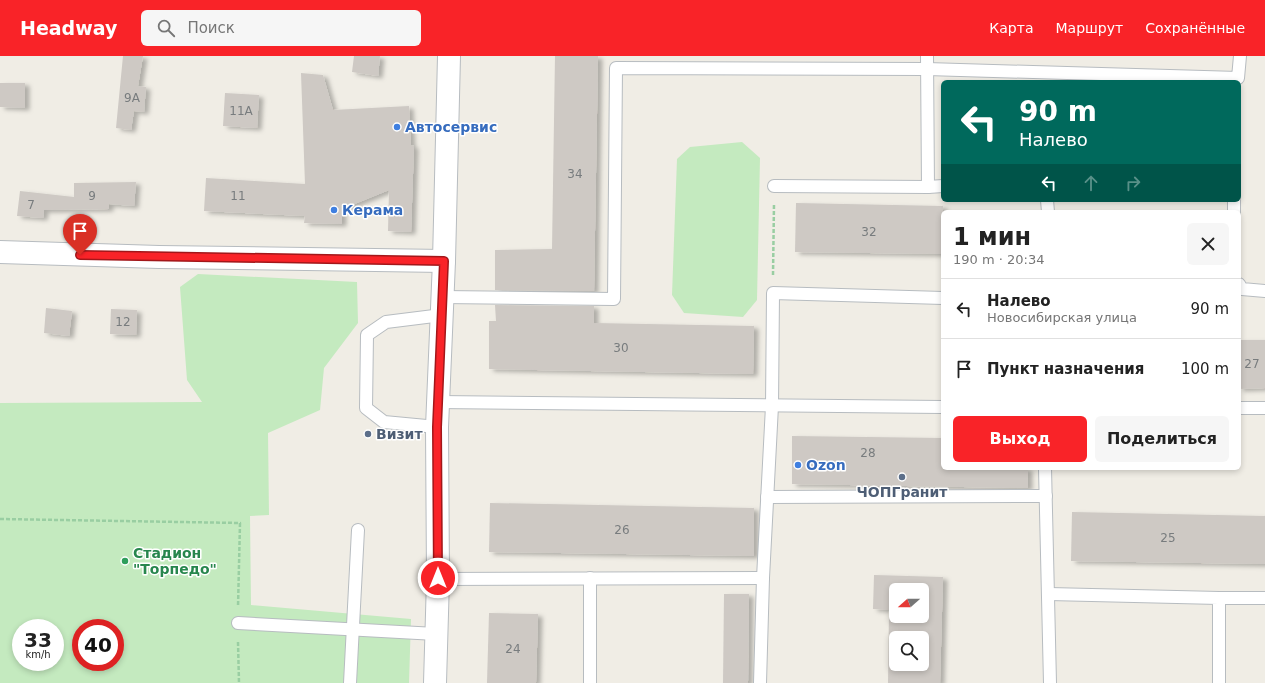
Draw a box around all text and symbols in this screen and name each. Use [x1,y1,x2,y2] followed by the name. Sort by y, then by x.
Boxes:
[141,10,421,46] search box
[20,17,117,39] text: Headway
[155,17,177,39] icon: search
[187,19,235,37] text: Поиск
[989,20,1033,36] text: Карта
[1055,20,1123,36] text: Маршрут
[1145,20,1245,36] text: Сохранённые
[124,91,141,105] house number: 9А
[1019,95,1097,128] text: 90 m
[953,96,1005,148] icon: left
[229,104,254,118] house number: 11А
[405,119,497,135] place label: Автосервис
[392,122,402,132] marker: Автосервис
[1019,129,1088,150] text: Налево
[567,167,583,181] house number: 34
[1038,172,1060,194] icon: left
[1080,172,1102,194] icon: ahead
[1122,172,1144,194] icon: right
[88,189,96,203] house number: 9
[230,189,246,203] house number: 11
[27,198,35,212] house number: 7
[342,202,403,218] place label: Керама
[329,205,339,215] marker: Керама
[63,214,97,255] pin
[69,220,91,242] icon: arrive
[953,223,1031,251] text: 1 мин
[1187,223,1229,265] button: close
[861,225,877,239] house number: 32
[953,252,1044,267] text: 190 m · 20:34
[987,292,1051,310] text: Налево
[953,298,975,320] icon: left
[1191,300,1229,318] text: 90 m
[987,310,1137,325] text: Новосибирская улица
[115,315,131,329] house number: 12
[613,341,629,355] house number: 30
[1244,357,1260,371] house number: 27
[953,358,975,380] icon: arrive
[987,360,1144,378] text: Пункт назначения
[1181,360,1229,378] text: 100 m
[953,416,1087,462] button: Выход
[1095,416,1229,462] button: Поделиться
[376,426,423,442] place label: Визит
[363,429,373,439] marker: Визит
[860,446,876,460] house number: 28
[806,457,846,473] place label: Ozon
[793,460,803,470] marker: Ozon
[897,472,907,482] marker: ЧОПГранит
[857,484,948,500] place label: ЧОПГранит
[614,523,630,537] house number: 26
[1160,531,1176,545] house number: 25
[133,545,217,577] place label: Стадион "Торпедо"
[120,556,130,566] marker: Стадион "Торпедо"
[417,557,459,599] position arrow
[889,583,929,623] north arrow
[889,583,929,671] map controls
[72,619,124,671] speed limit sign: 40
[24,628,52,652] text: 33
[889,631,929,671] button: search
[505,642,521,656] house number: 24
[25,649,51,660] text: km/h

